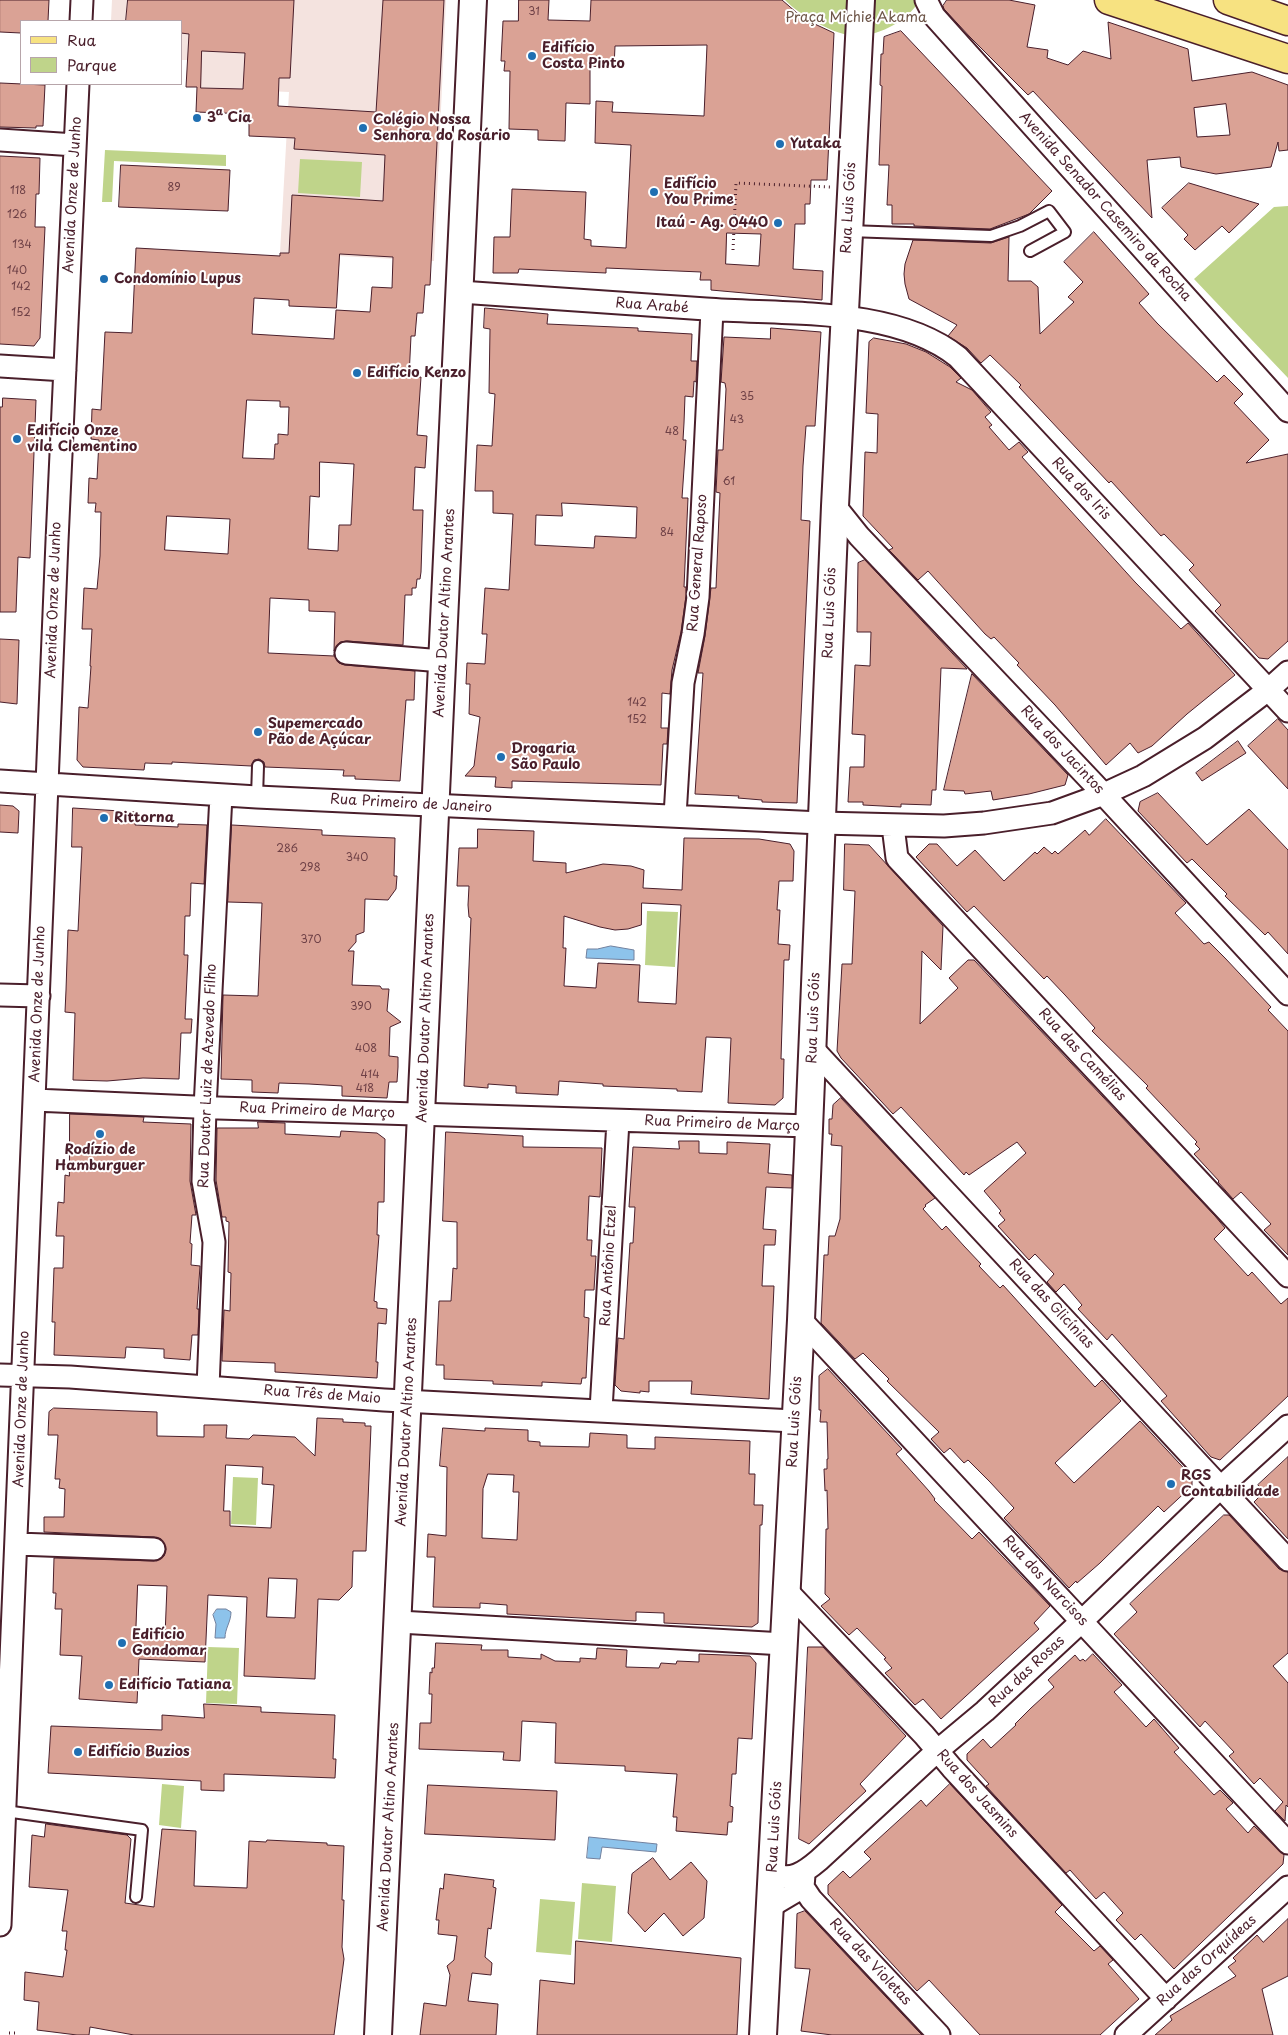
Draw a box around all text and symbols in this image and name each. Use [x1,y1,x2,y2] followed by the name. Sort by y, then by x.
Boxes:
[528,5,540,19] house number: 31
[785,10,927,26] park label: Praça Michie Akama
[20,20,182,85] legend
[67,28,96,51] text: Rua
[542,40,625,72] place label: Edifício Costa Pinto
[526,50,538,62] marker: Edifício Costa Pinto
[67,53,117,76] text: Parque
[1015,109,1195,305] street label: Avenida Senador Casemiro da Rocha
[207,110,252,126] place label: 3ª Cia
[191,112,203,124] marker: 3ª Cia
[373,112,510,144] place label: Colégio Nossa Senhora do Rosário
[61,116,85,274] street label: Avenida Onze de Junho
[357,122,369,134] marker: Colégio Nossa Senhora do Rosário
[790,136,842,152] place label: Yutaka
[774,138,786,150] marker: Yutaka
[838,162,860,254] street label: Rua Luis Góis
[664,176,734,208] place label: Edifício You Prime
[167,181,181,195] house number: 89
[10,184,26,198] house number: 118
[648,186,660,198] marker: Edifício You Prime
[7,208,27,222] house number: 126
[656,215,768,231] place label: Itaú - Ag. 0440
[772,217,784,229] marker: Itaú - Ag. 0440
[12,238,32,252] house number: 134
[7,264,27,278] house number: 140
[114,271,241,287] place label: Condomínio Lupus
[98,273,110,285] marker: Condomínio Lupus
[11,280,31,294] house number: 142
[615,295,689,317] street label: Rua Arabé
[11,306,31,320] house number: 152
[367,365,466,381] place label: Edifício Kenzo
[351,367,363,379] marker: Edifício Kenzo
[740,390,754,404] house number: 35
[730,413,744,427] house number: 43
[27,423,137,456] place label: Edifício Onze vila Clementino
[665,425,679,439] house number: 48
[11,433,23,445] marker: Edifício Onze vila Clementino
[1048,454,1114,524] street label: Rua dos Iris
[723,475,735,489] house number: 61
[685,494,711,632] street label: Rua General Raposo
[431,508,459,718] street label: Avenida Doutor Altino Arantes
[43,521,65,679] street label: Avenida Onze de Junho
[660,526,674,540] house number: 84
[820,567,840,659] street label: Rua Luis Góis
[627,696,647,710] house number: 142
[1017,702,1107,798] street label: Rua dos Jacintos
[627,713,647,727] house number: 152
[268,716,371,749] place label: Supemercado Pão de Açúcar
[252,726,264,738] marker: Supemercado Pão de Açúcar
[511,741,580,774] place label: Drogaria São Paulo
[495,751,507,763] marker: Drogaria São Paulo
[330,791,492,817] street label: Rua Primeiro de Janeiro
[114,810,174,826] place label: Rittorna
[98,812,110,824] marker: Rittorna
[276,842,298,856] house number: 286
[346,851,368,865] house number: 340
[299,861,321,875] house number: 298
[414,913,438,1123] street label: Avenida Doutor Altino Arantes
[27,925,49,1083] street label: Avenida Onze de Junho
[301,933,321,947] house number: 370
[196,963,220,1189] street label: Rua Doutor Luiz de Azevedo Filho
[804,972,824,1064] street label: Rua Luis Góis
[350,1000,372,1014] house number: 390
[1035,1005,1129,1105] street label: Rua das Camélias
[355,1042,377,1056] house number: 408
[361,1068,379,1082] house number: 414
[356,1082,374,1096] house number: 418
[239,1100,395,1122] street label: Rua Primeiro de Março
[644,1113,800,1135] street label: Rua Primeiro de Março
[94,1128,106,1140] marker: Rodízio de Hamburguer
[55,1142,145,1174] place label: Rodízio de Hamburguer
[597,1205,621,1327] street label: Rua Antônio Etzel
[1005,1256,1097,1352] street label: Rua das Glicínias
[393,1317,421,1527] street label: Avenida Doutor Altino Arantes
[11,1330,33,1488] street label: Avenida Onze de Junho
[784,1376,806,1468] street label: Rua Luis Góis
[263,1383,381,1407] street label: Rua Três de Maio
[1181,1468,1279,1500] place label: RGS Contabilidade
[1165,1478,1177,1490] marker: RGS Contabilidade
[999,1532,1091,1630] street label: Rua dos Narcisos
[132,1627,206,1660] place label: Edifício Gondomar
[986,1633,1068,1711] street label: Rua das Rosas
[116,1637,128,1649] marker: Edifício Gondomar
[119,1677,232,1693] place label: Edifício Tatiana
[103,1679,115,1691] marker: Edifício Tatiana
[375,1722,403,1932] street label: Avenida Doutor Altino Arantes
[88,1744,190,1760] place label: Edifício Buzios
[72,1746,84,1758] marker: Edifício Buzios
[933,1746,1021,1842] street label: Rua dos Jasmins
[764,1781,786,1873] street label: Rua Luis Góis
[1154,1912,1260,2010] street label: Rua das Orquídeas
[826,1915,914,2009] street label: Rua das Violetas

